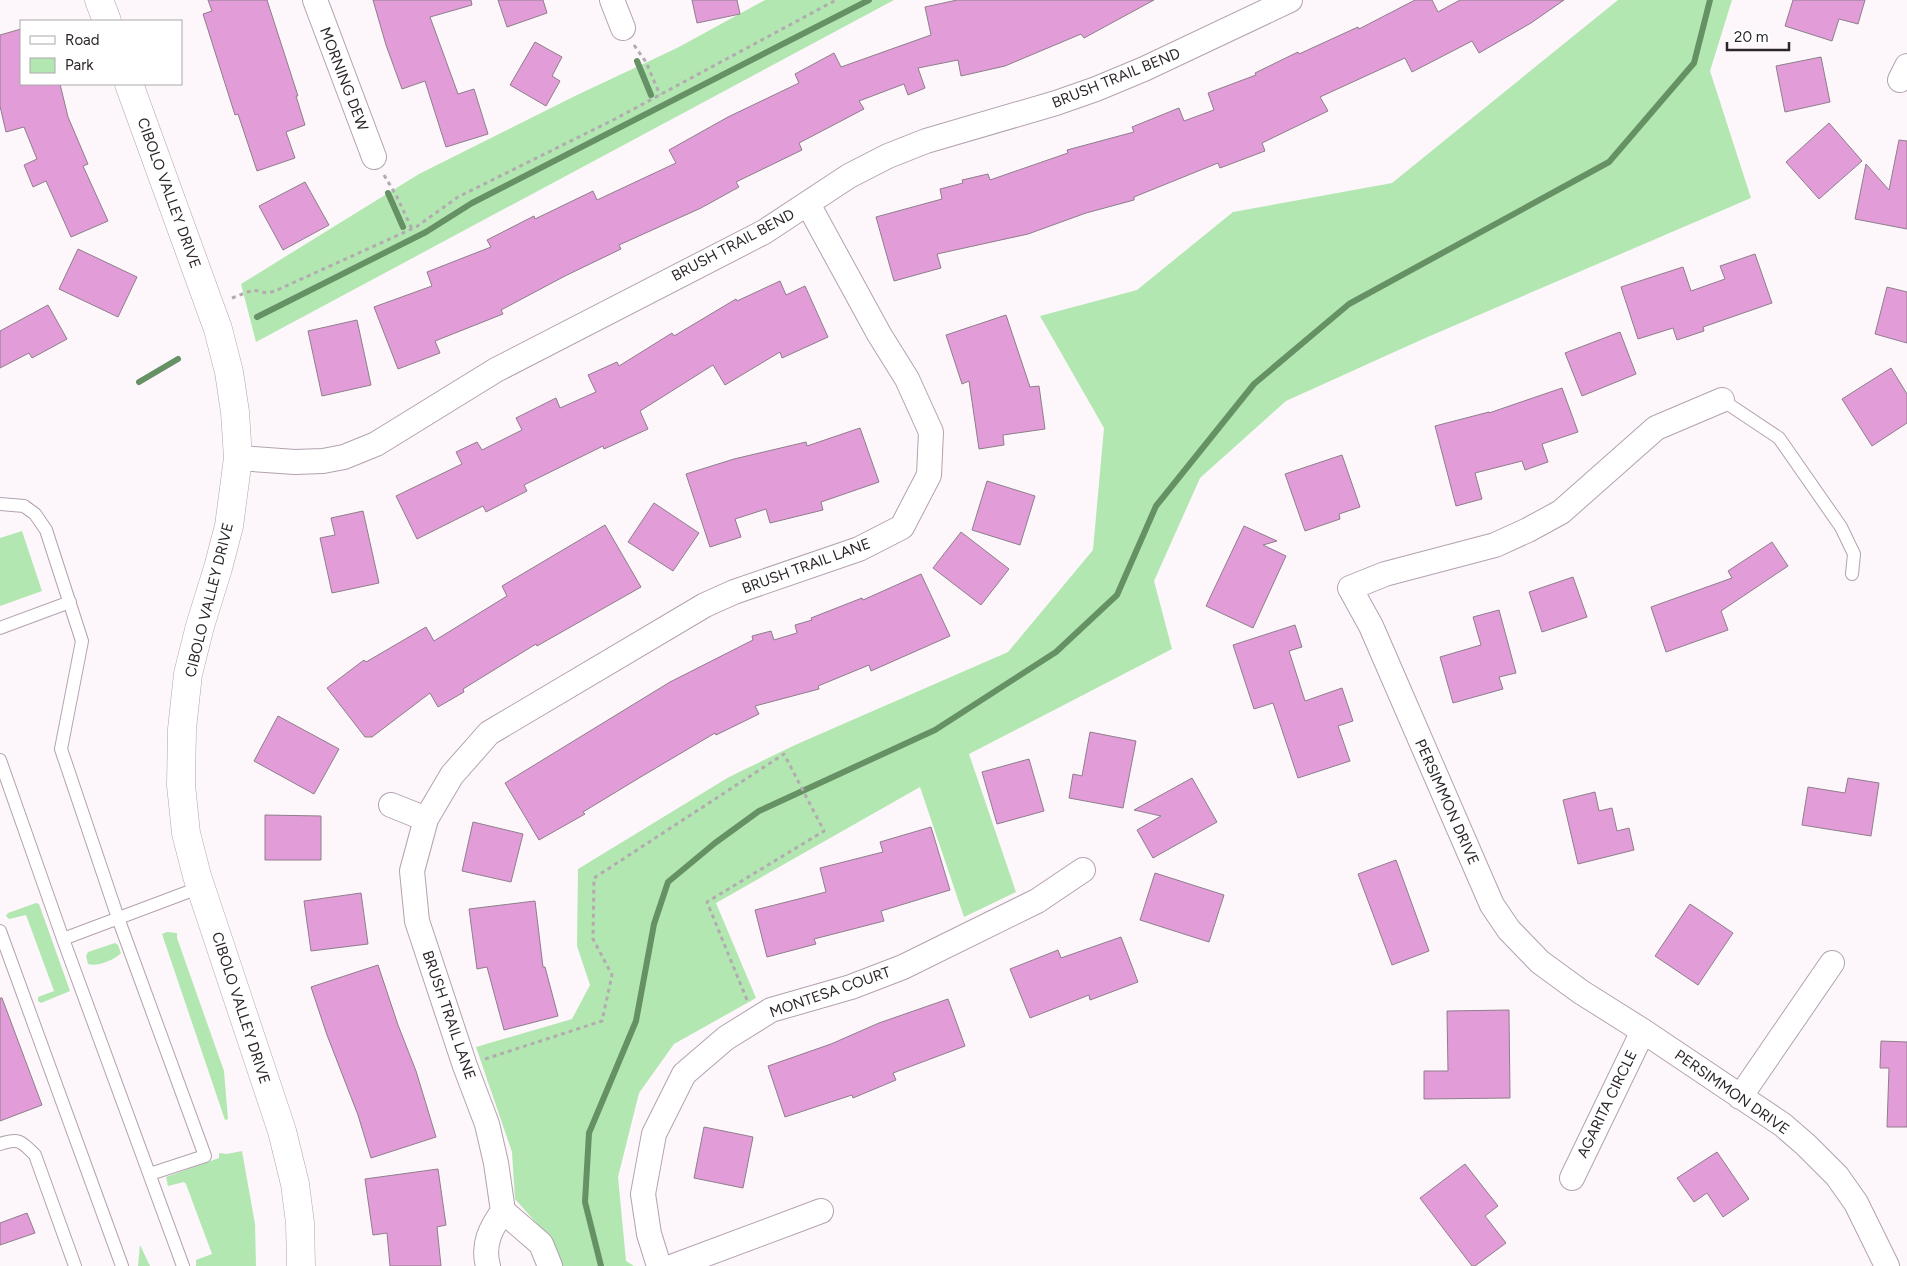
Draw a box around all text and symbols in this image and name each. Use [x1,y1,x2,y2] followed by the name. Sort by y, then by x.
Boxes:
[20,20,182,85] legend
[1727,20,1790,52] scale bar
[316,25,372,134] street label: MORNING DEW
[1734,28,1768,46] text: 20 m
[65,31,100,49] text: Road
[1049,44,1183,112] street label: BRUSH TRAIL BEND
[65,56,94,74] text: Park
[133,115,205,271] street label: CIBOLO VALLEY DRIVE
[668,205,798,285] street label: BRUSH TRAIL BEND
[181,521,237,679] street label: CIBOLO VALLEY DRIVE
[739,534,873,598] street label: BRUSH TRAIL LANE
[1411,736,1483,868] street label: PERSIMMON DRIVE
[208,930,274,1086] street label: CIBOLO VALLEY DRIVE
[418,948,480,1082] street label: BRUSH TRAIL LANE
[767,963,894,1021] street label: MONTESA COURT
[1671,1046,1793,1138] street label: PERSIMMON DRIVE
[1573,1047,1641,1161] street label: AGARITA CIRCLE

